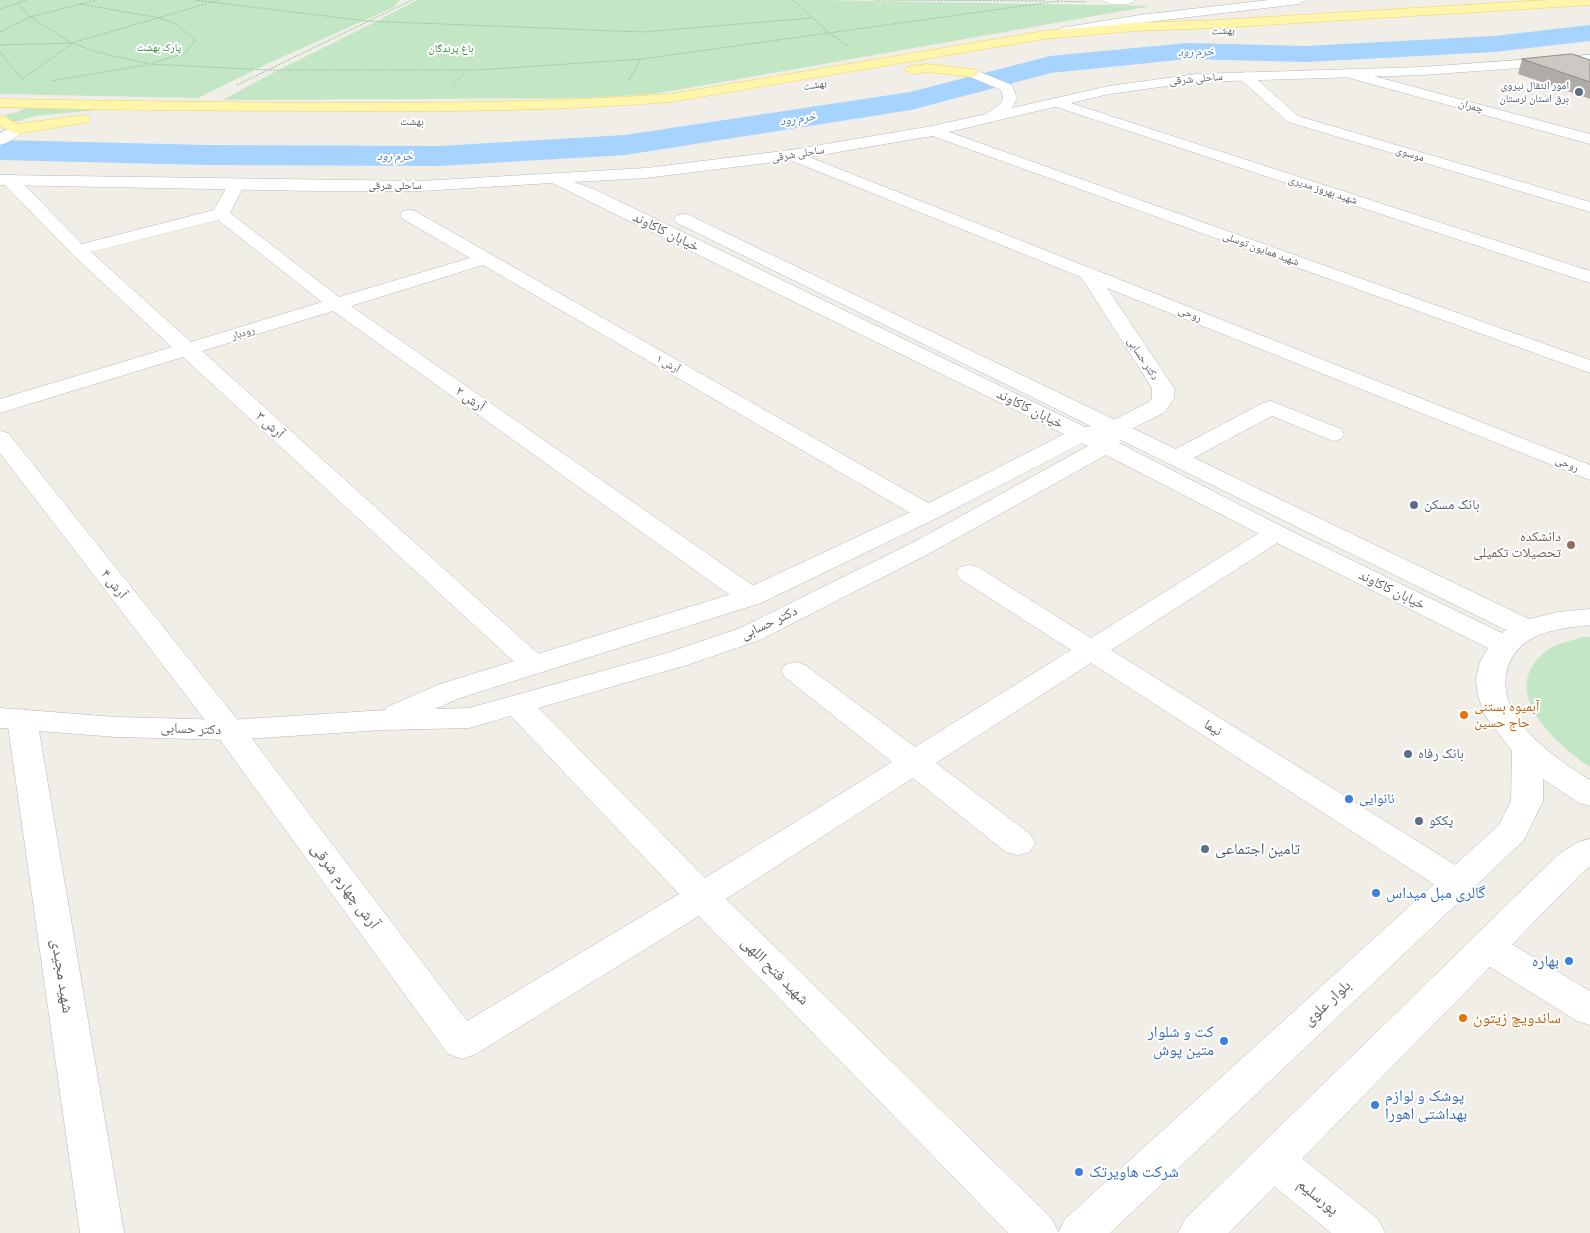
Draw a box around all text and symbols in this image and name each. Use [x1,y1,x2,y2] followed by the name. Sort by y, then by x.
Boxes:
[1211,24,1235,38] street label: بهشت
[137,41,181,55] park label: پارک بهشت
[428,42,474,56] park label: باغ پرندگان
[1178,44,1214,60] water label: خرم رود
[1169,70,1223,88] street label: ساحلی شرقی
[802,76,828,94] street label: بهشت
[1499,79,1569,105] place label: امور انتقال نیروی برق استان لرستان
[1573,86,1585,98] marker: امور انتقال نیروی برق استان لرستان
[1457,96,1485,116] street label: چمران
[779,109,817,129] water label: خرم رود
[400,115,424,129] street label: بهشت
[770,143,826,165] street label: ساحلی شرقی
[1394,143,1426,165] street label: موسوی
[377,149,413,163] water label: خرم رود
[1287,173,1359,207] street label: شهید بهروز مدیری
[368,179,422,193] street label: ساحلی شرقی
[630,209,702,255] street label: خیابان کاکاوند
[1221,229,1301,269] street label: شهید همایون توسلی
[1176,303,1204,325] street label: روحی
[230,323,256,343] street label: رودبار
[1124,335,1162,383] street label: دکتر حسابی
[654,352,682,376] street label: آرش ۱
[452,383,488,415] street label: آرش ۲
[994,386,1066,432] street label: خیابان کاکاوند
[252,408,288,442] street label: آرش ۳
[1553,453,1581,475] street label: روحی
[1424,497,1480,513] place label: بانک مسکن
[1408,499,1420,511] marker: بانک مسکن
[1473,529,1561,562] place label: دانشکده تحصیلات تکمیلی
[1565,539,1577,551] marker: دانشکده تحصیلات تکمیلی
[97,566,131,602] street label: آرش ۴
[1356,567,1428,613] street label: خیابان کاکاوند
[738,603,800,643] street label: دکتر حسابی
[1474,699,1539,732] place label: آبمیوه بستنی حاج حسین
[1458,709,1470,721] marker: آبمیوه بستنی حاج حسین
[1201,716,1225,740] street label: نیما
[160,720,222,738] street label: دکتر حسابی
[1418,746,1464,762] place label: بانک رفاه
[1402,748,1414,760] marker: بانک رفاه
[1359,791,1395,807] place label: نانوایی
[1343,793,1355,805] marker: نانوایی
[1429,813,1453,829] place label: پککو
[1413,815,1425,827] marker: پککو
[307,839,383,933] street label: آرش چهارم شرقی
[1215,839,1300,859] place label: تامین اجتماعی
[1199,843,1211,855] marker: تامین اجتماعی
[1386,883,1486,903] place label: گالری مبل میداس
[1370,887,1382,899] marker: گالری مبل میداس
[737,933,813,1009] street label: شهید فتح اللهی
[47,938,77,1014] street label: شهید مجیدی
[1532,951,1559,971] place label: بهاره
[1563,955,1575,967] marker: بهاره
[1299,976,1355,1030] street label: بلوار علوی
[1473,1008,1561,1028] place label: ساندویچ زیتون
[1457,1012,1469,1024] marker: ساندویچ زیتون
[1148,1022,1214,1060] place label: کت و شلوار متین پوش
[1218,1035,1230,1047] marker: کت و شلوار متین پوش
[1385,1086,1467,1124] place label: پوشک و لوازم بهداشتی اهورا
[1369,1099,1381,1111] marker: پوشک و لوازم بهداشتی اهورا
[1089,1162,1179,1182] place label: شرکت هاویرتک
[1073,1166,1085,1178] marker: شرکت هاویرتک
[1293,1174,1343,1220] street label: پورسلیم

